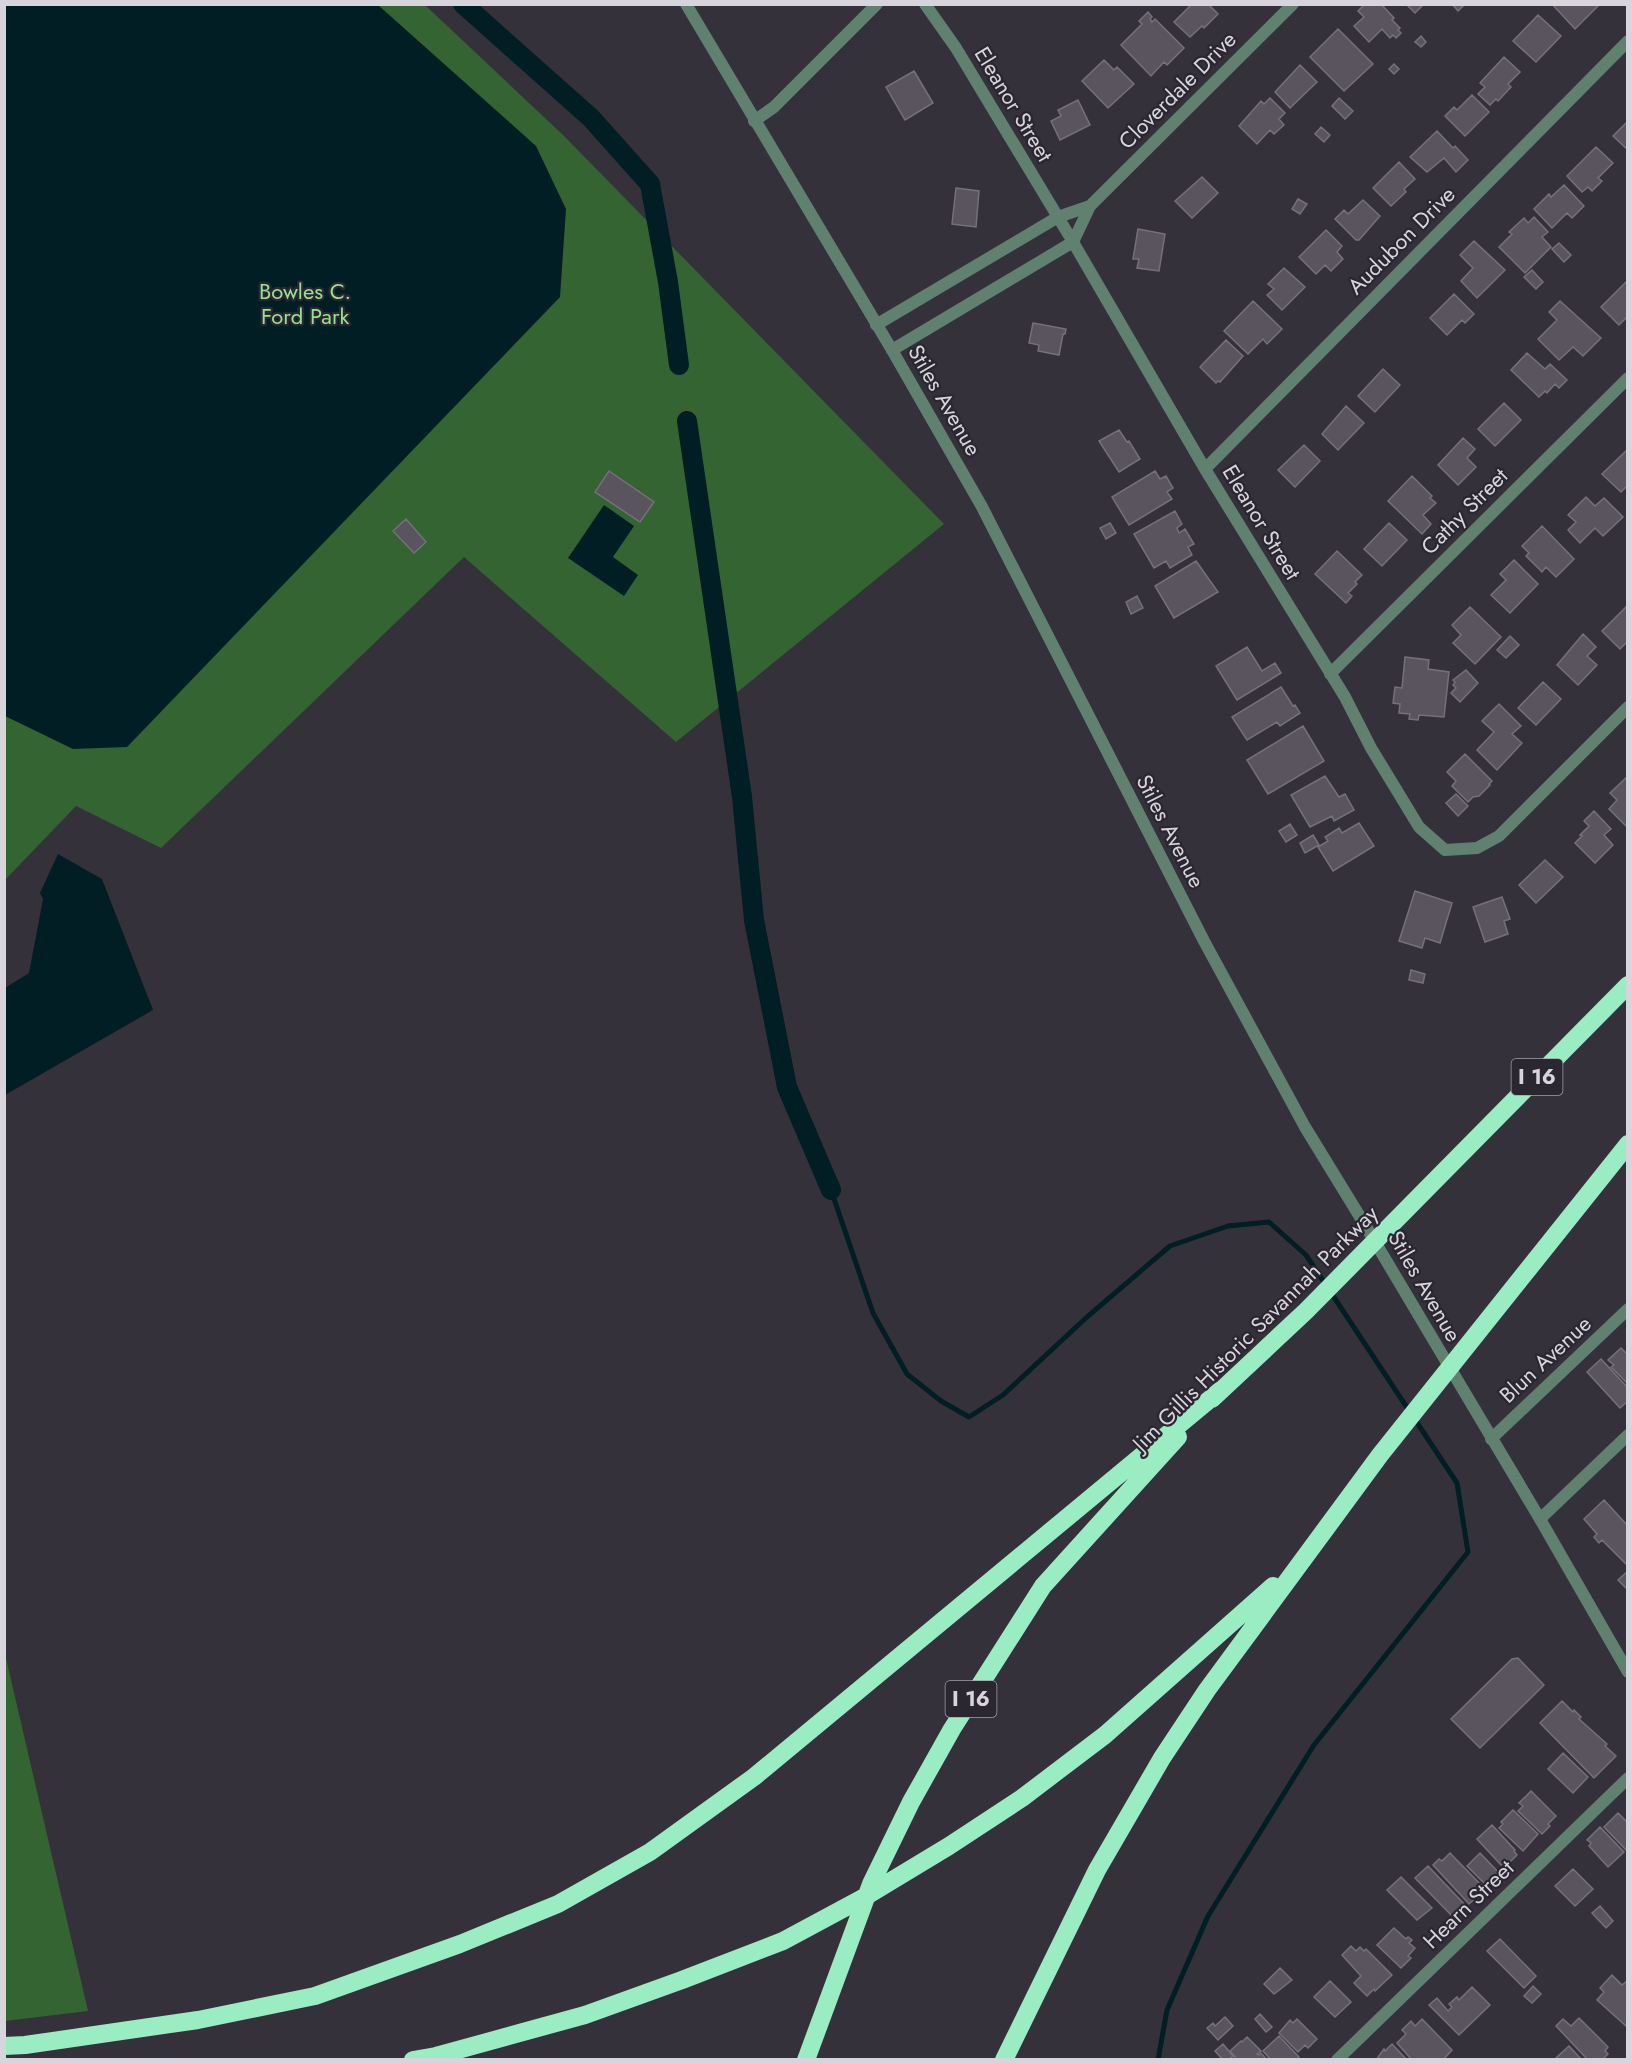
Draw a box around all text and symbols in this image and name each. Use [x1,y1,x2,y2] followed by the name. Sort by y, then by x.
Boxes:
[1111,24,1243,156] street label: Cloverdale Drive
[967,40,1061,168] street label: Eleanor Street
[1340,179,1462,301] street label: Audubon Drive
[259,275,351,332] park label: Bowles C. Ford Park
[900,339,990,461] street label: Stiles Avenue
[1215,458,1309,586] street label: Eleanor Street
[1413,460,1515,562] street label: Cathy Street
[1129,769,1213,893] street label: Stiles Avenue
[1512,1059,1562,1095] road number: I 16
[1123,1198,1385,1460] street label: Jim Gillis Historic Savannah Parkway
[1380,1225,1470,1347] street label: Stiles Avenue
[1492,1308,1598,1410] street label: Blun Avenue
[946,1681,996,1717] road number: I 16
[1415,1852,1521,1956] street label: Hearn Street

